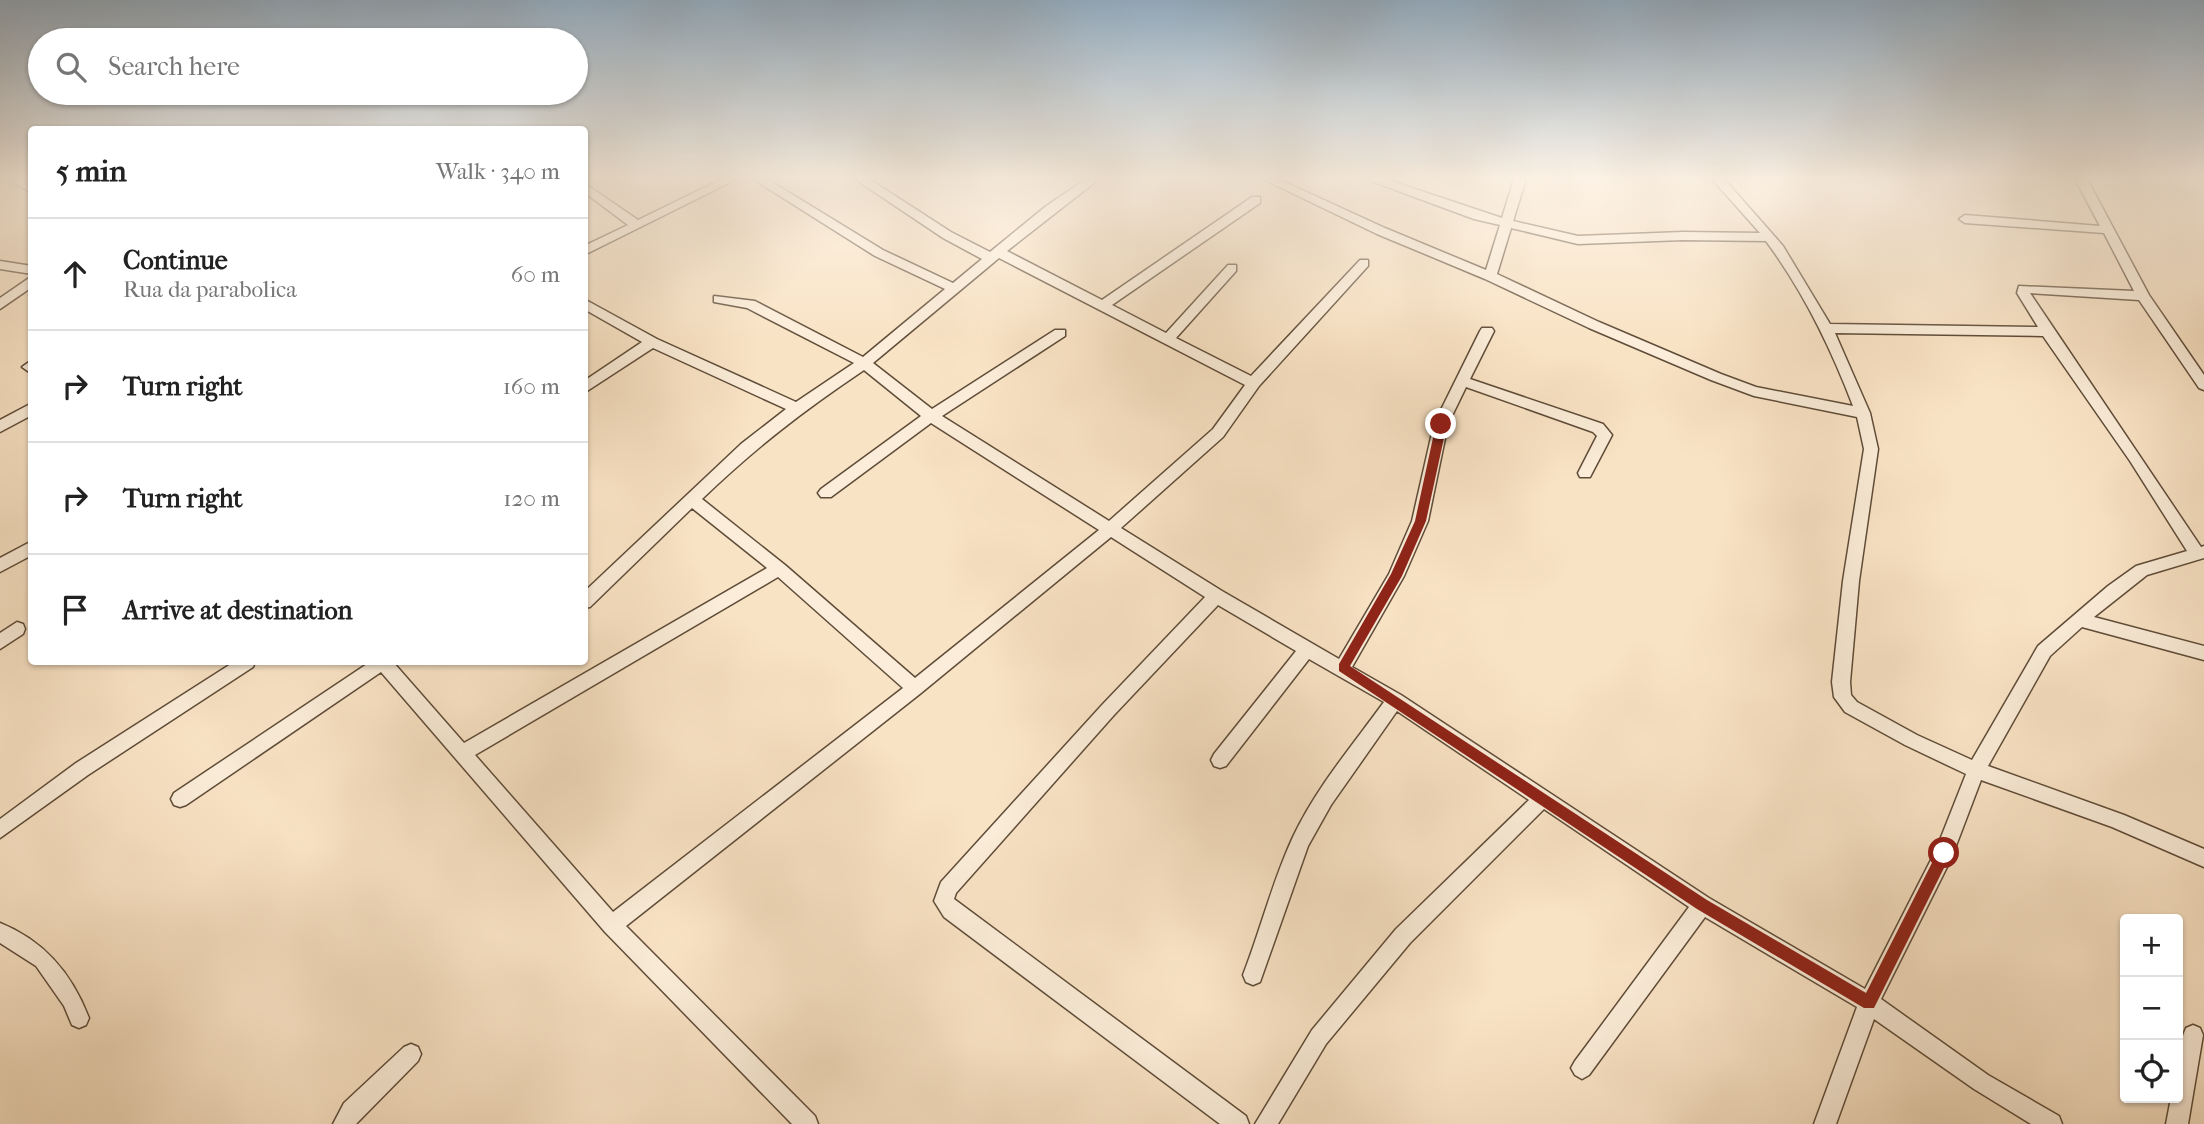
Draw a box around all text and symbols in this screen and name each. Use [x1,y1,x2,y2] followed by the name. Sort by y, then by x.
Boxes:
[28,28,588,105] search box
[52,48,90,86] icon: search
[108,51,240,82] text: Search here
[56,154,127,189] text: 5 min
[436,158,560,185] text: Walk · 340 m
[123,245,228,276] text: Continue
[56,255,94,293] icon: ahead
[511,261,560,288] text: 60 m
[123,276,297,303] text: Rua da parabolica
[56,367,94,405] icon: right
[123,371,243,402] text: Turn right
[503,373,560,400] text: 160 m
[1425,408,1456,439] route end
[56,479,94,517] icon: right
[123,483,243,514] text: Turn right
[503,485,560,512] text: 120 m
[56,591,94,629] icon: arrive
[123,595,353,626] text: Arrive at destination
[1928,837,1959,868] route start
[2120,914,2183,1103] map controls
[2120,914,2183,977] button: +
[2120,977,2183,1040] button: −
[2120,1040,2183,1103] button: locate

